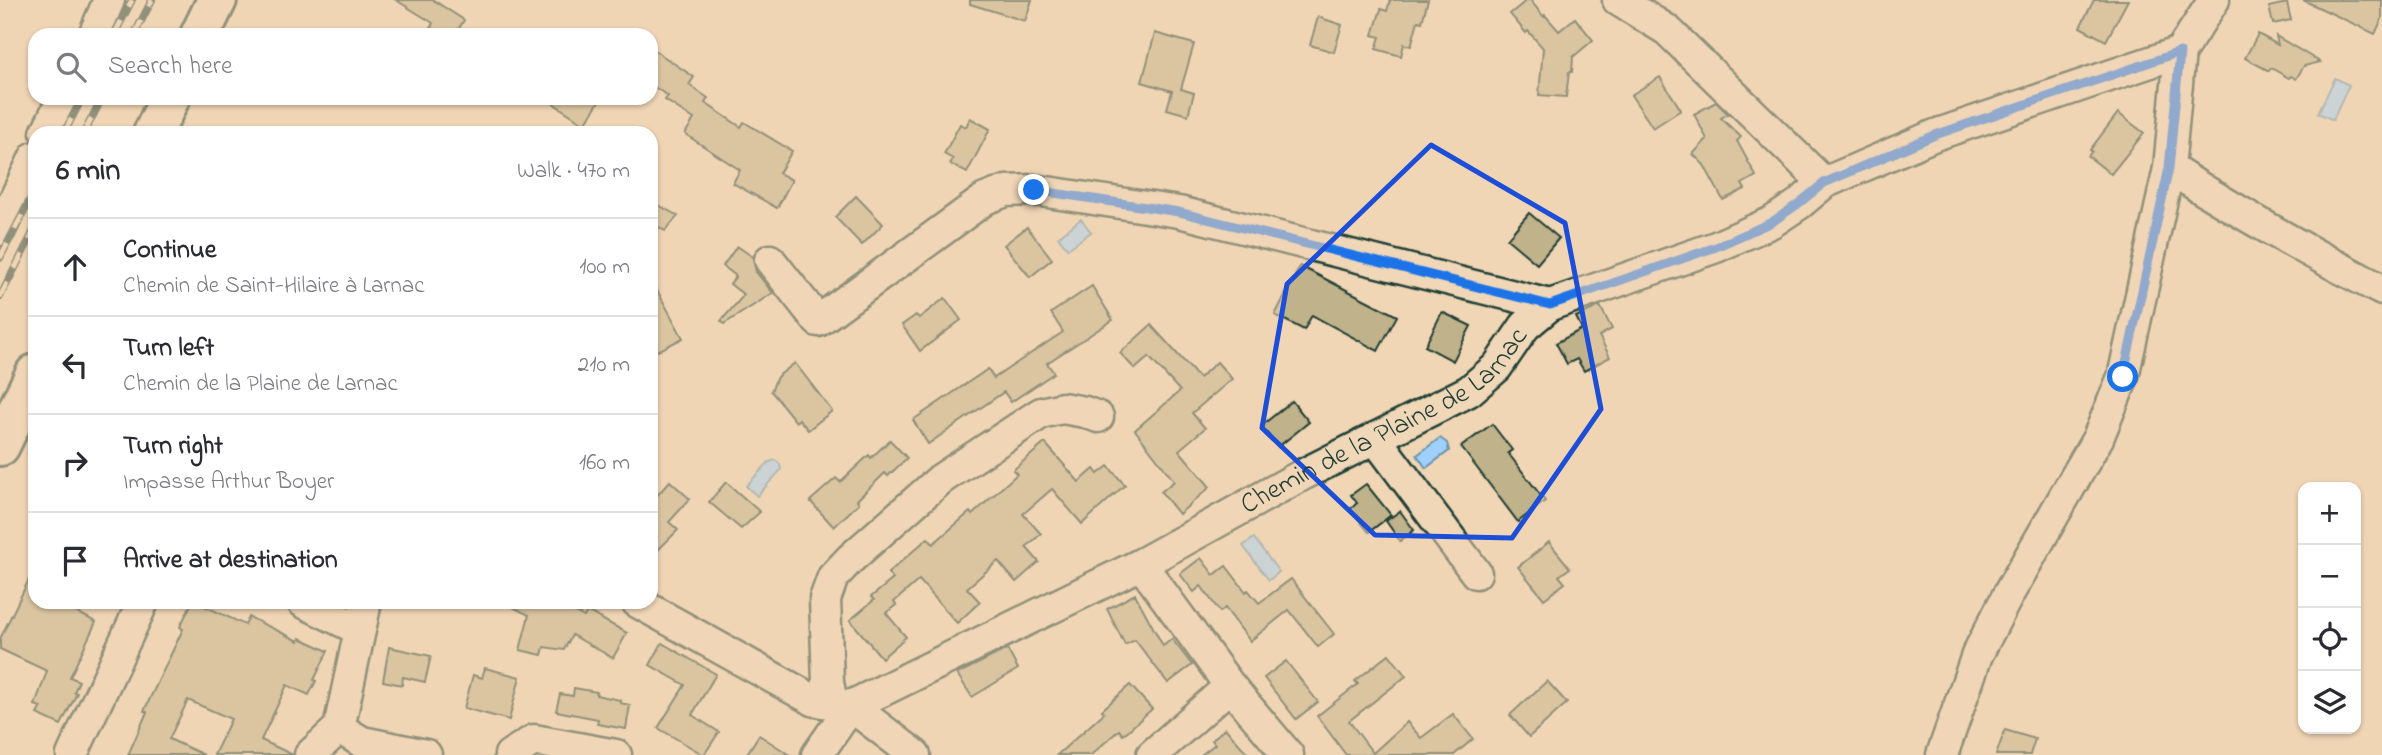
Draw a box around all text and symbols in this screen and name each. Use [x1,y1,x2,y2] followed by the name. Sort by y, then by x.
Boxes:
[28,28,658,105] search box
[52,48,90,86] icon: search
[108,48,233,86] text: Search here
[56,150,120,194] text: 6 min
[517,155,630,188] text: Walk · 470 m
[1018,174,1049,205] route end
[123,232,216,270] text: Continue
[56,248,94,286] icon: ahead
[579,251,630,284] text: 100 m
[123,270,424,303] text: Chemin de Saint-Hilaire à Larnac
[1233,319,1539,526] street label: Chemin de la Plaine de Larnac
[123,330,214,368] text: Turn left
[56,346,94,384] icon: left
[578,349,630,382] text: 210 m
[2107,361,2138,392] route start
[123,368,398,401] text: Chemin de la Plaine de Larnac
[123,428,223,466] text: Turn right
[56,444,94,482] icon: right
[579,447,630,480] text: 160 m
[123,466,334,499] text: Impasse Arthur Boyer
[2298,482,2361,734] map controls
[2298,482,2361,545] button: +
[56,542,94,580] icon: arrive
[123,542,338,580] text: Arrive at destination
[2298,545,2361,608] button: −
[2298,608,2361,671] button: locate
[2298,671,2361,734] button: layers

